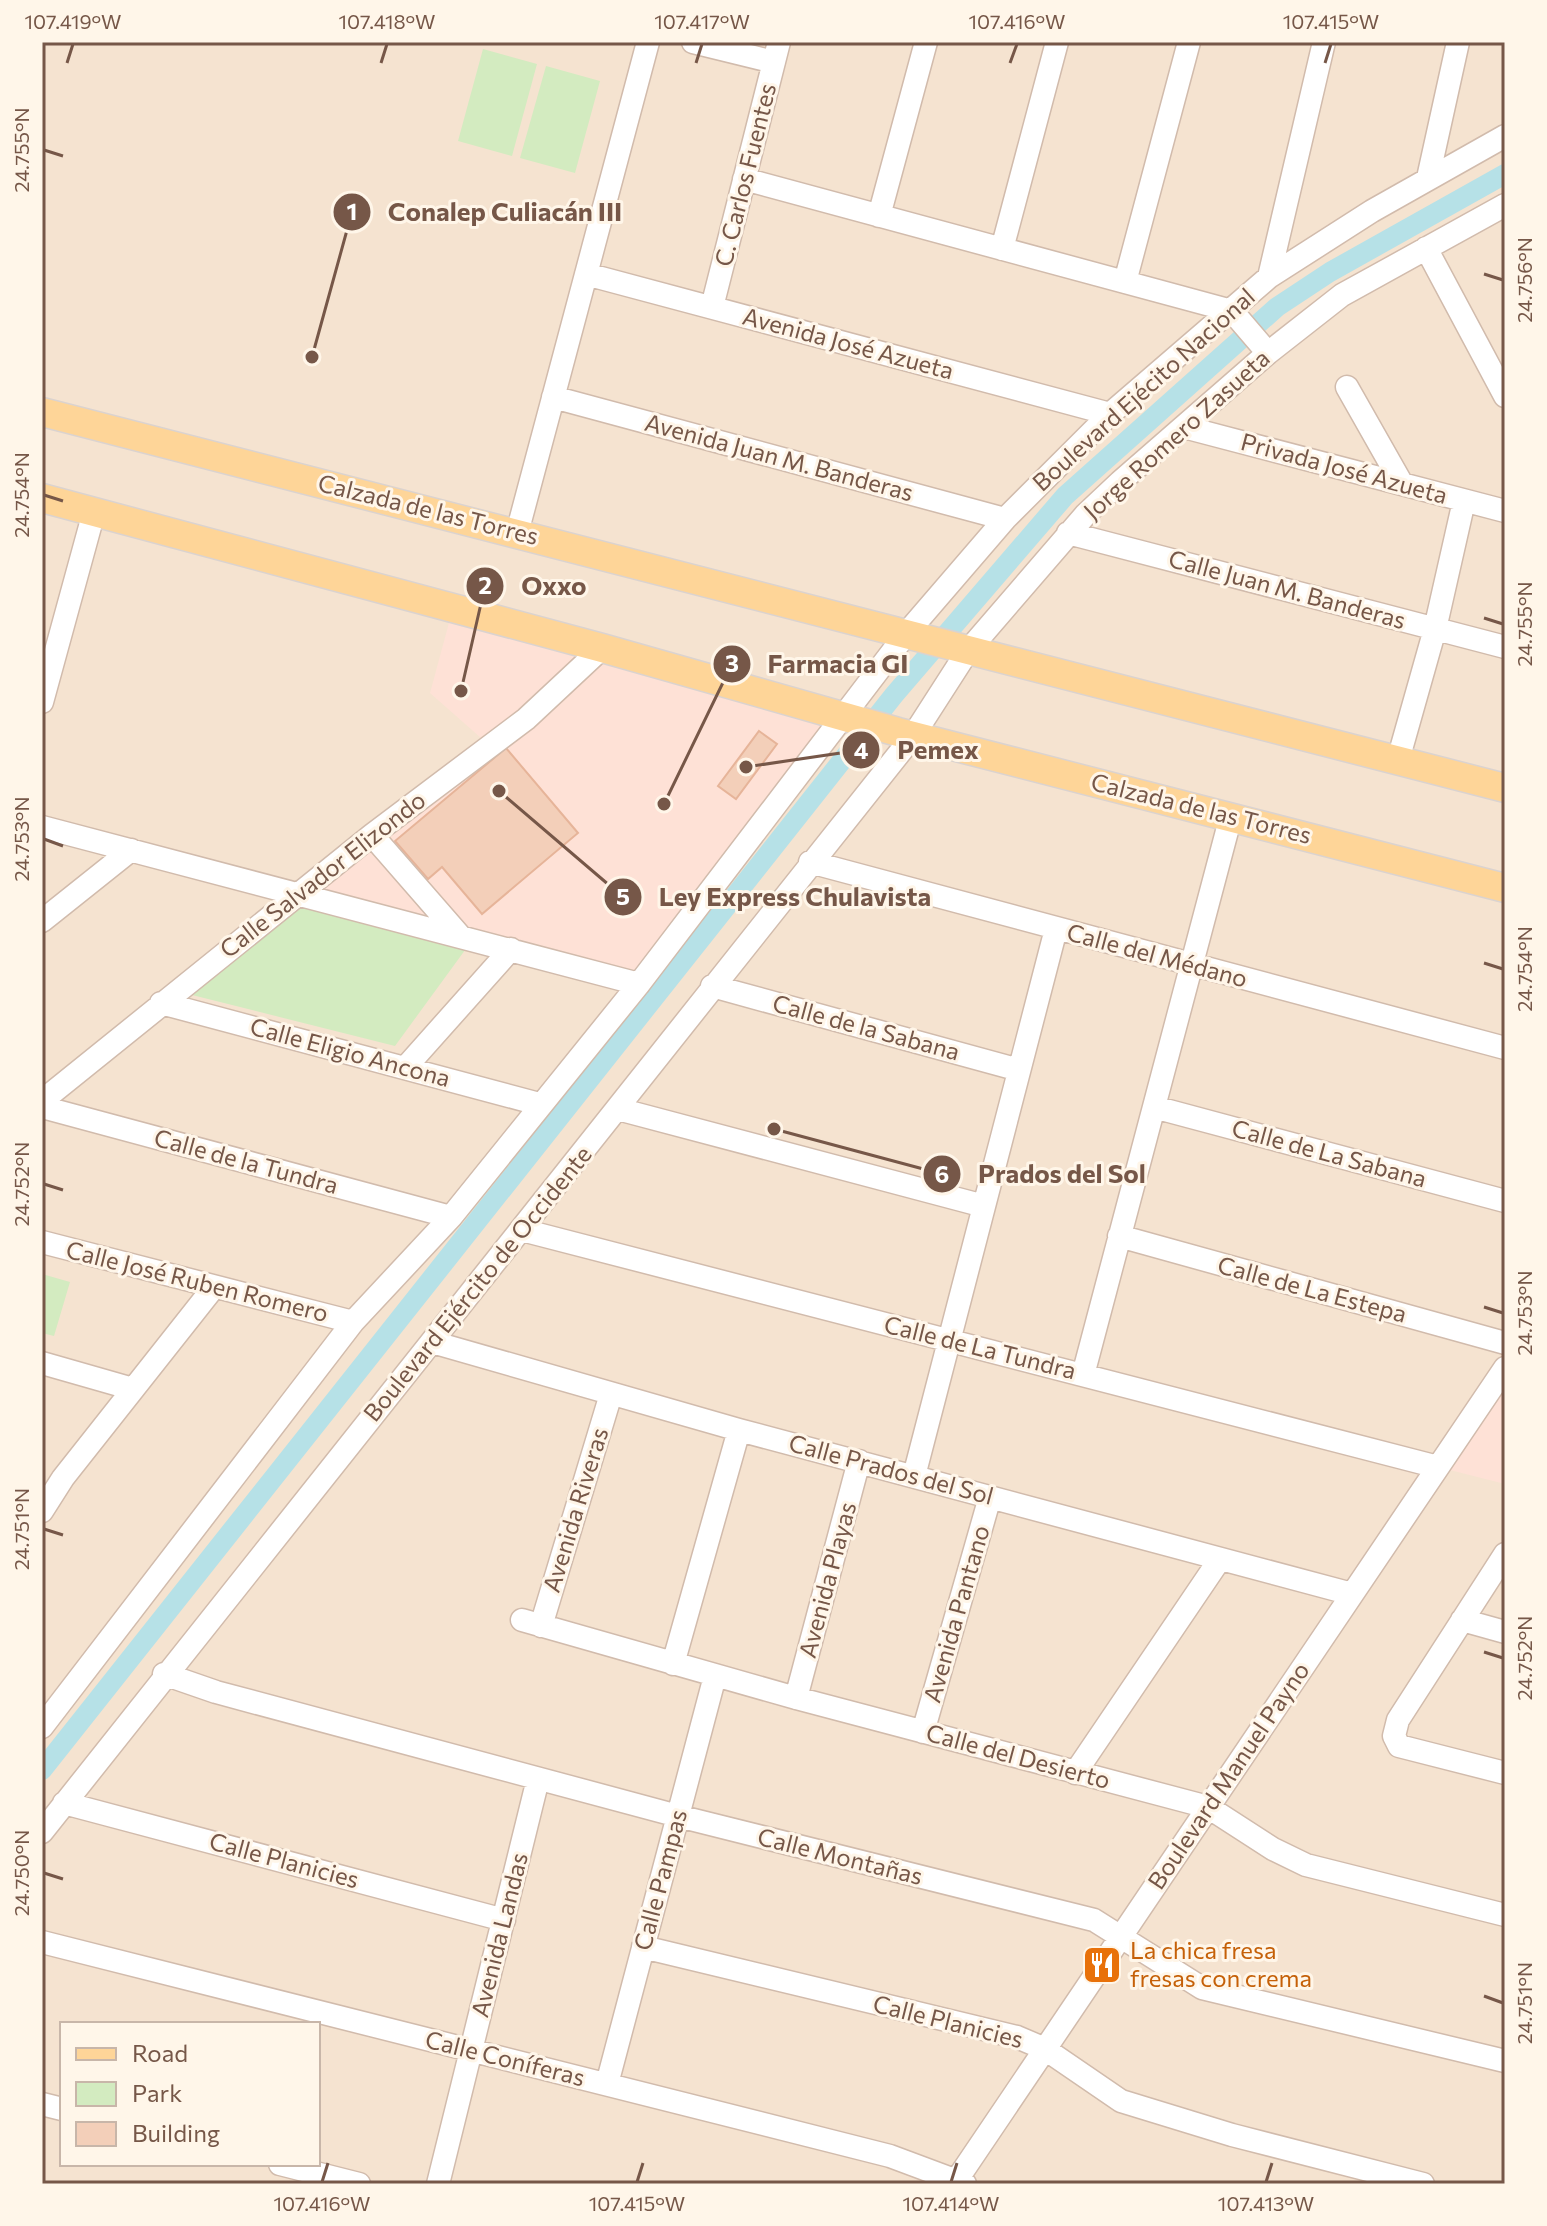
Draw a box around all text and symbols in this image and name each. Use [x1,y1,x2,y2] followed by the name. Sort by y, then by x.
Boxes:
[24,9,122,33] text: 107.419°W
[338,9,436,33] text: 107.418°W
[654,9,750,33] text: 107.417°W
[968,9,1066,33] text: 107.416°W
[1283,9,1379,33] text: 107.415°W
[708,80,781,269] street label: C. Carlos Fuentes
[9,107,33,193] text: 24.755°N
[332,187,639,237] callout: Conalep Culiacán III
[388,195,622,226] text: Conalep Culiacán III
[347,196,357,225] text: 1
[1512,237,1536,323] text: 24.756°N
[1026,281,1260,496] street label: Boulevard Ejécito Nacional
[740,300,957,385] street label: Avenida José Azueta
[1077,343,1275,525] street label: Jorge Romero Zasueta
[642,407,917,506] street label: Avenida Juan M. Banderas
[1238,426,1451,509] street label: Privada José Azueta
[9,452,33,538] text: 24.754°N
[315,467,542,550] street label: Calzada de las Torres
[1166,543,1409,634] street label: Calle Juan M. Banderas
[465,561,602,611] callout: Oxxo
[521,569,587,600] text: Oxxo
[478,570,492,599] text: 2
[1512,581,1536,667] text: 24.755°N
[712,639,925,689] callout: Farmacia GI
[768,647,908,678] text: Farmacia GI
[725,648,739,677] text: 3
[841,725,995,775] callout: Pemex
[897,733,979,764] text: Pemex
[854,735,869,764] text: 4
[1088,766,1315,849] street label: Calzada de las Torres
[214,785,431,963] street label: Calle Salvador Elizondo
[9,797,33,881] text: 24.753°N
[603,872,948,922] callout: Ley Express Chulavista
[659,880,931,911] text: Ley Express Chulavista
[616,881,630,910] text: 5
[1064,917,1251,993] street label: Calle del Médano
[1512,926,1536,1012] text: 24.754°N
[770,988,963,1065] street label: Calle de la Sabana
[247,1011,454,1092] street label: Calle Eligio Ancona
[1229,1113,1430,1192] street label: Calle de La Sabana
[151,1122,341,1199] street label: Calle de la Tundra
[357,1139,597,1427] street label: Boulevard Ejército de Occidente
[9,1142,33,1226] text: 24.752°N
[922,1149,1162,1199] callout: Prados del Sol
[978,1157,1146,1188] text: Prados del Sol
[935,1159,949,1188] text: 6
[63,1234,331,1327] street label: Calle José Ruben Romero
[1215,1249,1410,1328] street label: Calle de La Estepa
[1512,1271,1536,1355] text: 24.753°N
[881,1309,1079,1384] street label: Calle de La Tundra
[536,1424,613,1595] street label: Avenida Riveras
[786,1427,997,1510] street label: Calle Prados del Sol
[9,1488,33,1570] text: 24.751°N
[792,1498,861,1661] street label: Avenida Playas
[916,1522,995,1706] street label: Avenida Pantano
[1512,1616,1536,1700] text: 24.752°N
[1141,1656,1315,1894] street label: Boulevard Manuel Payno
[923,1717,1114,1794] street label: Calle del Desierto
[627,1806,692,1953] street label: Calle Pampas
[755,1821,926,1890] street label: Calle Montañas
[206,1826,362,1893] street label: Calle Planicies
[9,1830,33,1916] text: 24.750°N
[464,1849,533,2020] street label: Avenida Landas
[1130,1935,1312,1992] place label: La chica fresa fresas con crema
[1081,1944,1123,1986] restaurant icon: La chica fresa fresas con crema
[1512,1962,1536,2044] text: 24.751°N
[870,1988,1026,2053] street label: Calle Planicies
[60,2022,320,2166] legend
[423,2024,588,2091] street label: Calle Coníferas
[132,2038,188,2067] text: Road
[132,2078,182,2107] text: Park
[132,2118,220,2147] text: Building
[273,2191,371,2215] text: 107.416°W
[589,2191,685,2215] text: 107.415°W
[903,2191,999,2215] text: 107.414°W
[1218,2191,1314,2215] text: 107.413°W

